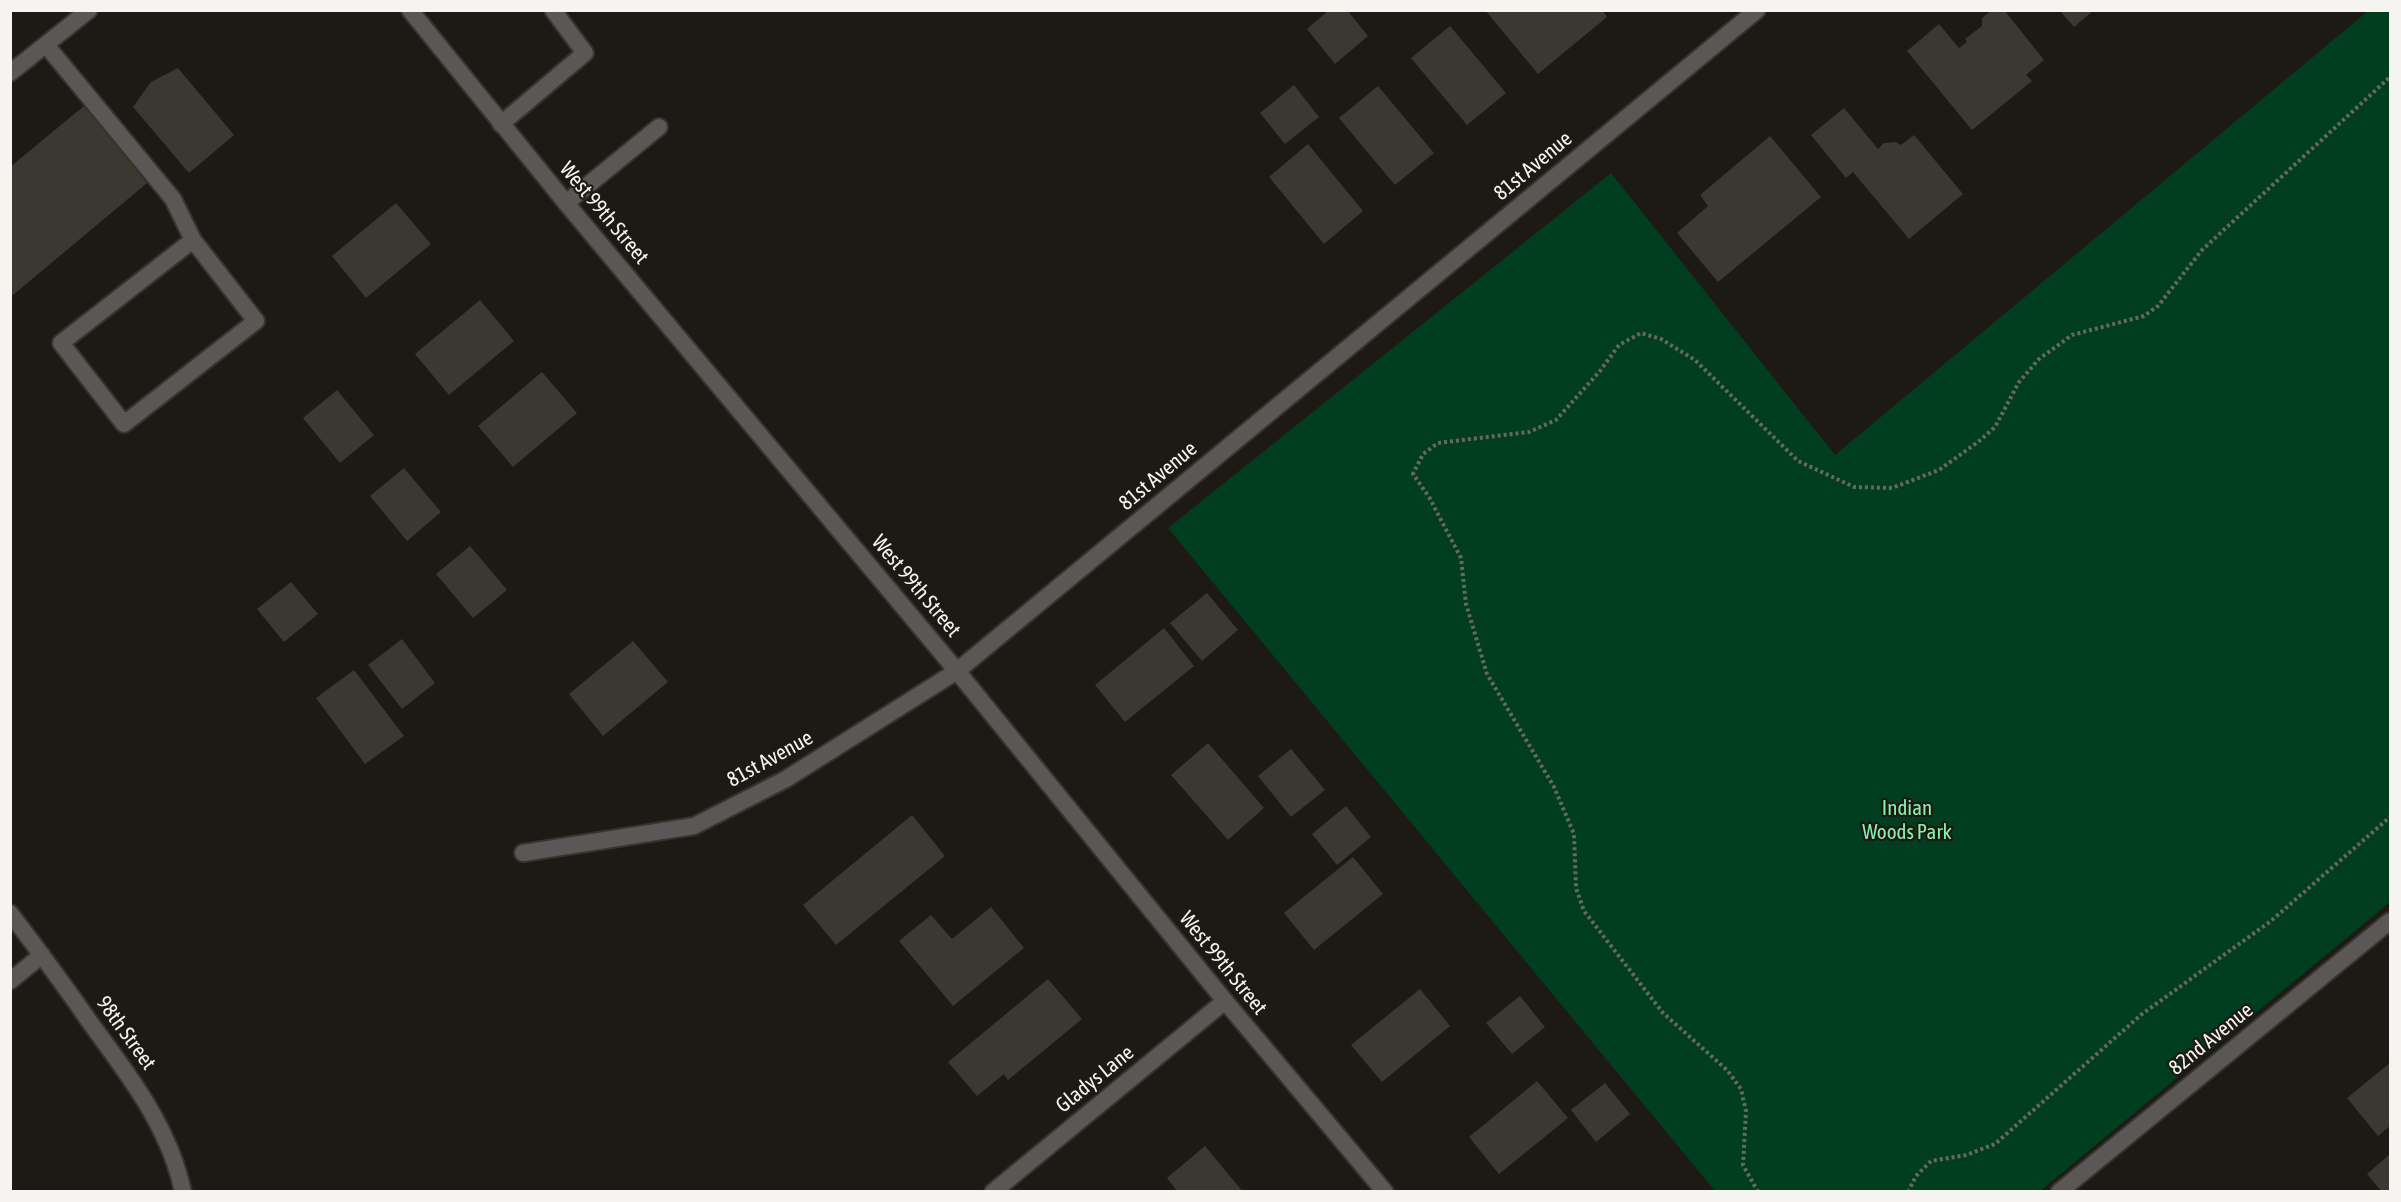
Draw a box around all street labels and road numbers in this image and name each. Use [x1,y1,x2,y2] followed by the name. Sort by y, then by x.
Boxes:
[1489,126,1577,206] street label: 81st Avenue
[554,157,654,269] street label: West 99th Street
[1114,436,1202,516] street label: 81st Avenue
[866,530,966,642] street label: West 99th Street
[723,725,817,793] street label: 81st Avenue
[1174,906,1272,1020] street label: West 99th Street
[91,991,161,1075] street label: 98th Street
[2164,997,2258,1081] street label: 82nd Avenue
[1051,1040,1139,1118] street label: Gladys Lane

